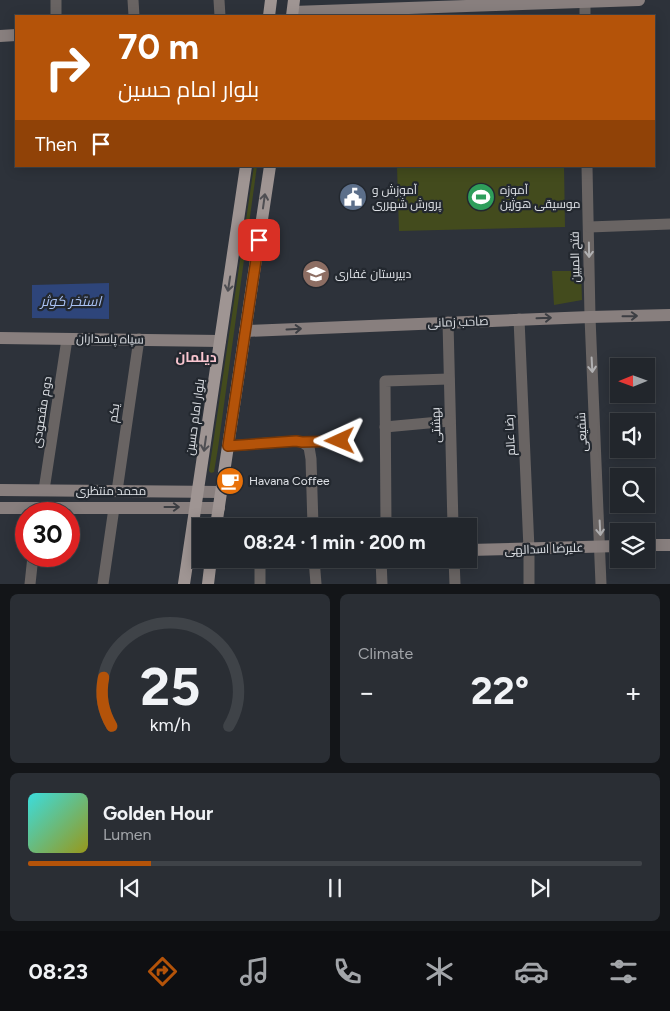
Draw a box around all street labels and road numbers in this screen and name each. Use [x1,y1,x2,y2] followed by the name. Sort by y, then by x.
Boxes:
[568,231,583,283] street label: فتح المبین
[427,314,489,330] street label: صاحب زمانی
[76,331,144,349] street label: سپاه پاسداران
[29,375,56,449] street label: دوم مقصودی
[183,378,208,456] street label: بلوار امام حسین
[106,402,123,424] street label: یکم
[428,407,444,443] street label: بهشتی
[574,412,590,452] street label: شفیعی
[502,414,519,456] street label: رضا عالم
[76,484,146,498] street label: محمد منتظری
[504,541,584,557] street label: علیرضا اسدالهی

